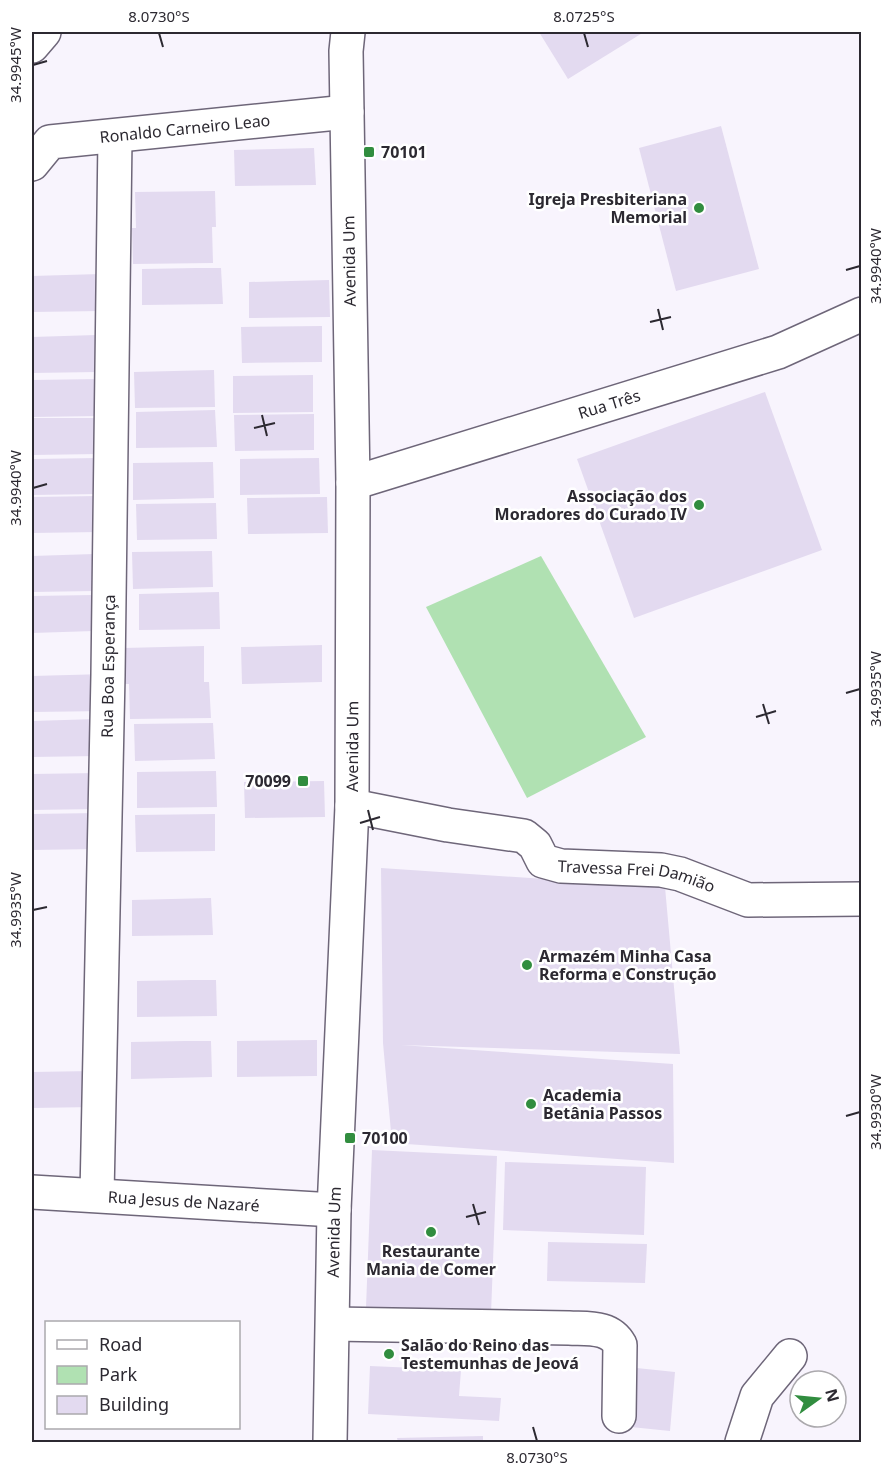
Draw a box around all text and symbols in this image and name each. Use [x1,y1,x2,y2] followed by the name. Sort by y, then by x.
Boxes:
[128,6,190,26] text: 8.0730°S
[553,6,615,26] text: 8.0725°S
[5,27,25,103] text: 34.9945°W
[99,109,271,148] street label: Ronaldo Carneiro Leao
[381,141,427,163] place label: 70101
[362,145,376,159] marker: 70101
[529,188,687,228] place label: Igreja Presbiteriana Memorial
[692,201,706,215] marker: Igreja Presbiteriana Memorial
[337,215,361,307] street label: Avenida Um
[865,228,885,304] text: 34.9940°W
[575,384,643,424] street label: Rua Três
[5,450,25,526] text: 34.9940°W
[495,485,688,525] place label: Associação dos Moradores do Curado IV
[692,498,706,512] marker: Associação dos Moradores do Curado IV
[96,594,120,738] street label: Rua Boa Esperança
[865,651,885,727] text: 34.9935°W
[341,701,363,792] street label: Avenida Um
[245,770,291,792] place label: 70099
[296,774,310,788] marker: 70099
[557,855,718,897] street label: Travessa Frei Damião
[5,872,25,948] text: 34.9935°W
[539,945,717,985] place label: Armazém Minha Casa Reforma e Construção
[520,958,534,972] marker: Armazém Minha Casa Reforma e Construção
[865,1074,885,1150] text: 34.9930°W
[543,1084,662,1124] place label: Academia Betânia Passos
[524,1097,538,1111] marker: Academia Betânia Passos
[362,1127,408,1149] place label: 70100
[343,1131,357,1145] marker: 70100
[107,1186,260,1217] street label: Rua Jesus de Nazaré
[322,1186,346,1278] street label: Avenida Um
[424,1225,438,1239] marker: Restaurante Mania de Comer
[366,1240,496,1280] place label: Restaurante Mania de Comer
[45,1321,240,1429] legend
[99,1332,142,1356] text: Road
[401,1334,579,1374] place label: Salão do Reino das Testemunhas de Jeová
[382,1347,396,1361] marker: Salão do Reino das Testemunhas de Jeová
[99,1362,137,1386] text: Park
[788,1369,848,1429] north arrow
[820,1386,845,1404] text: N
[99,1392,169,1416] text: Building
[506,1447,568,1467] text: 8.0730°S

